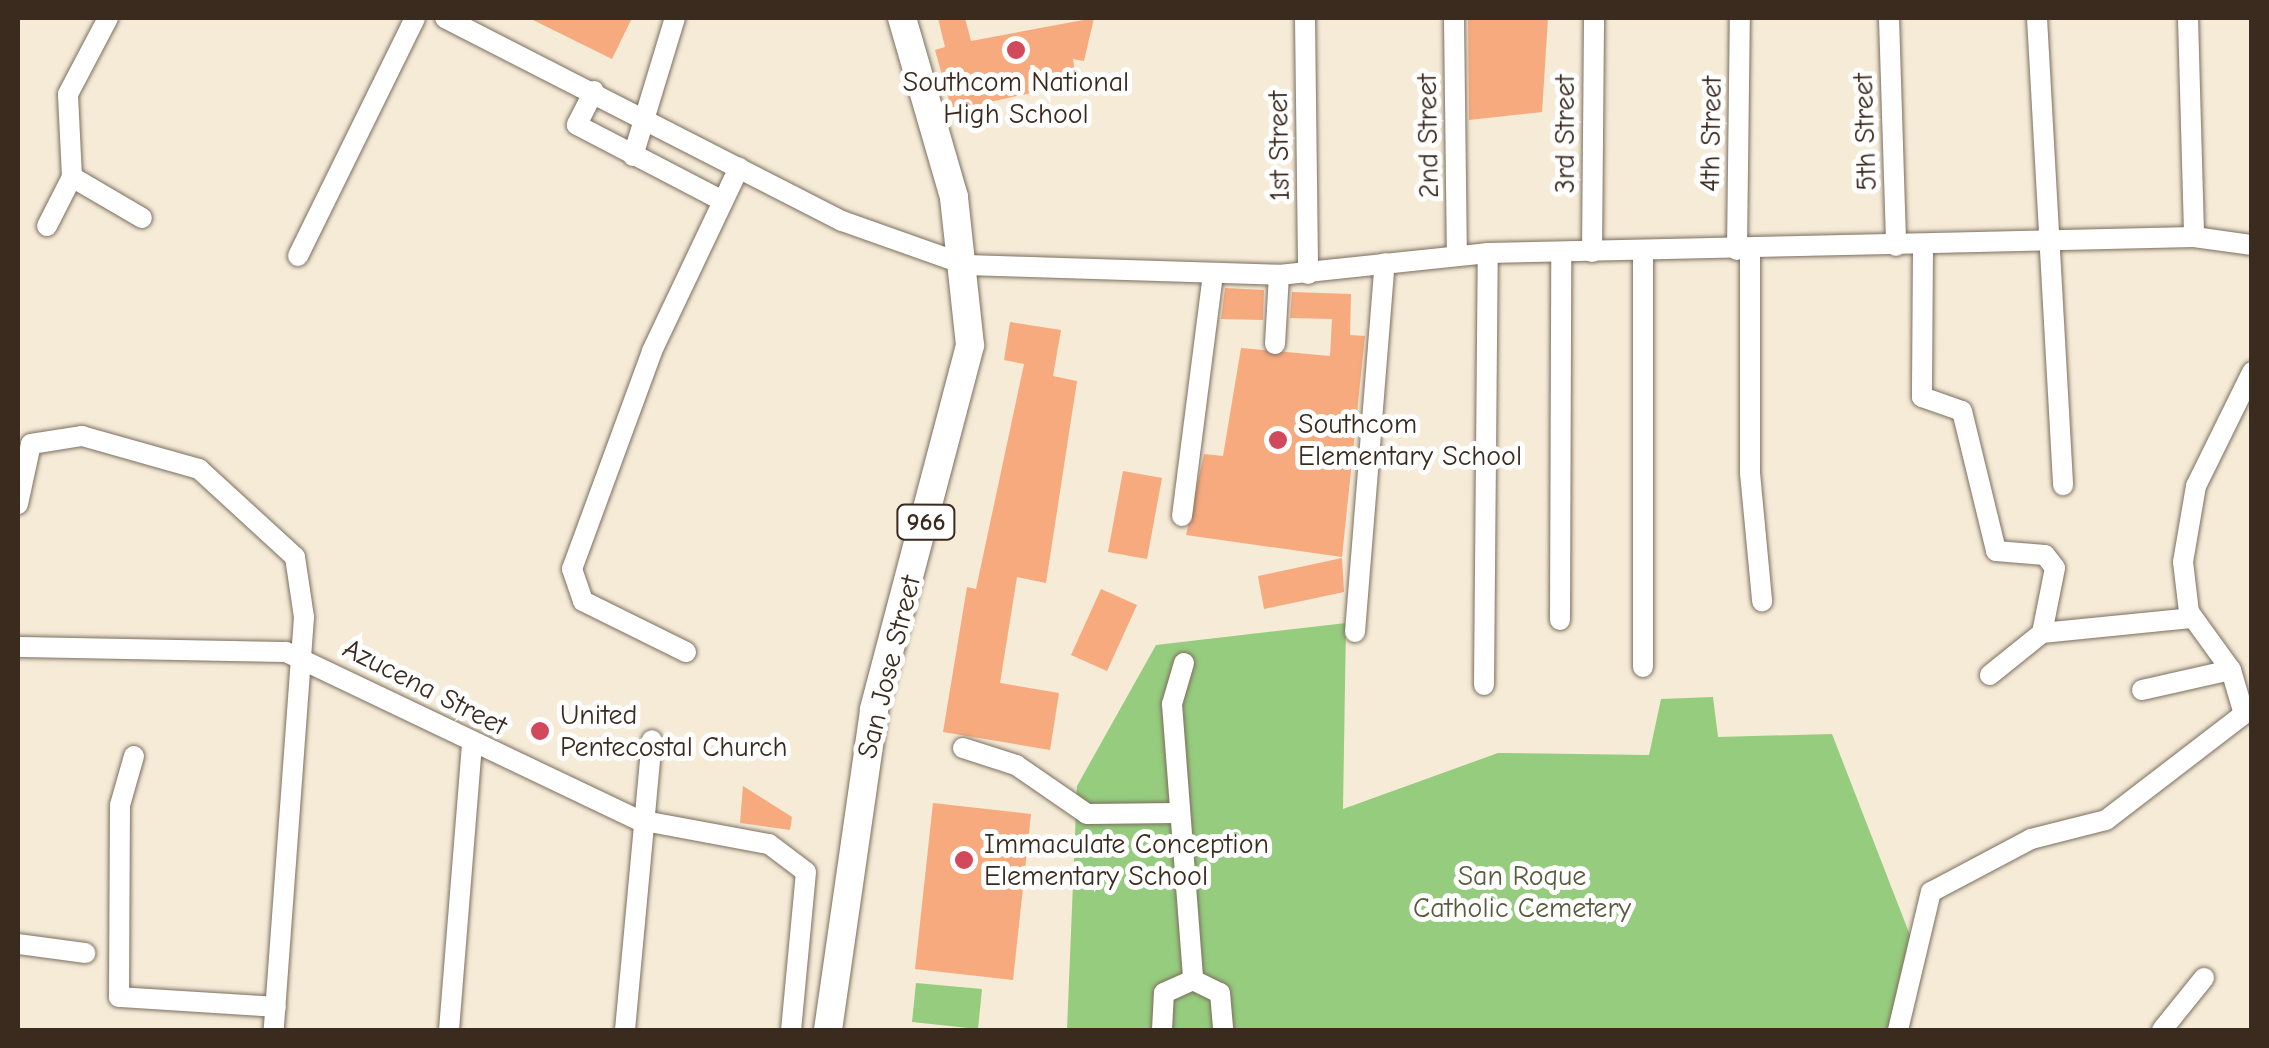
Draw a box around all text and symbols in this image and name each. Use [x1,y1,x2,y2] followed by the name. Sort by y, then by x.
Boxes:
[1005,39,1027,61] marker: Southcom National High School
[903,65,1129,131] place label: Southcom National High School
[1846,73,1884,191] street label: 5th Street
[1410,74,1446,198] street label: 2nd Street
[1548,75,1582,193] street label: 3rd Street
[1693,76,1729,192] street label: 4th Street
[1261,91,1297,201] street label: 1st Street
[1298,407,1522,473] place label: Southcom Elementary School
[1267,429,1289,451] marker: Southcom Elementary School
[896,502,956,542] road number: 966
[850,572,928,762] street label: San Jose Street
[337,631,513,743] street label: Azucena Street
[560,698,787,764] place label: United Pentecostal Church
[529,720,551,742] marker: United Pentecostal Church
[984,827,1269,893] place label: Immaculate Conception Elementary School
[953,849,975,871] marker: Immaculate Conception Elementary School
[1413,859,1631,925] park label: San Roque Catholic Cemetery

